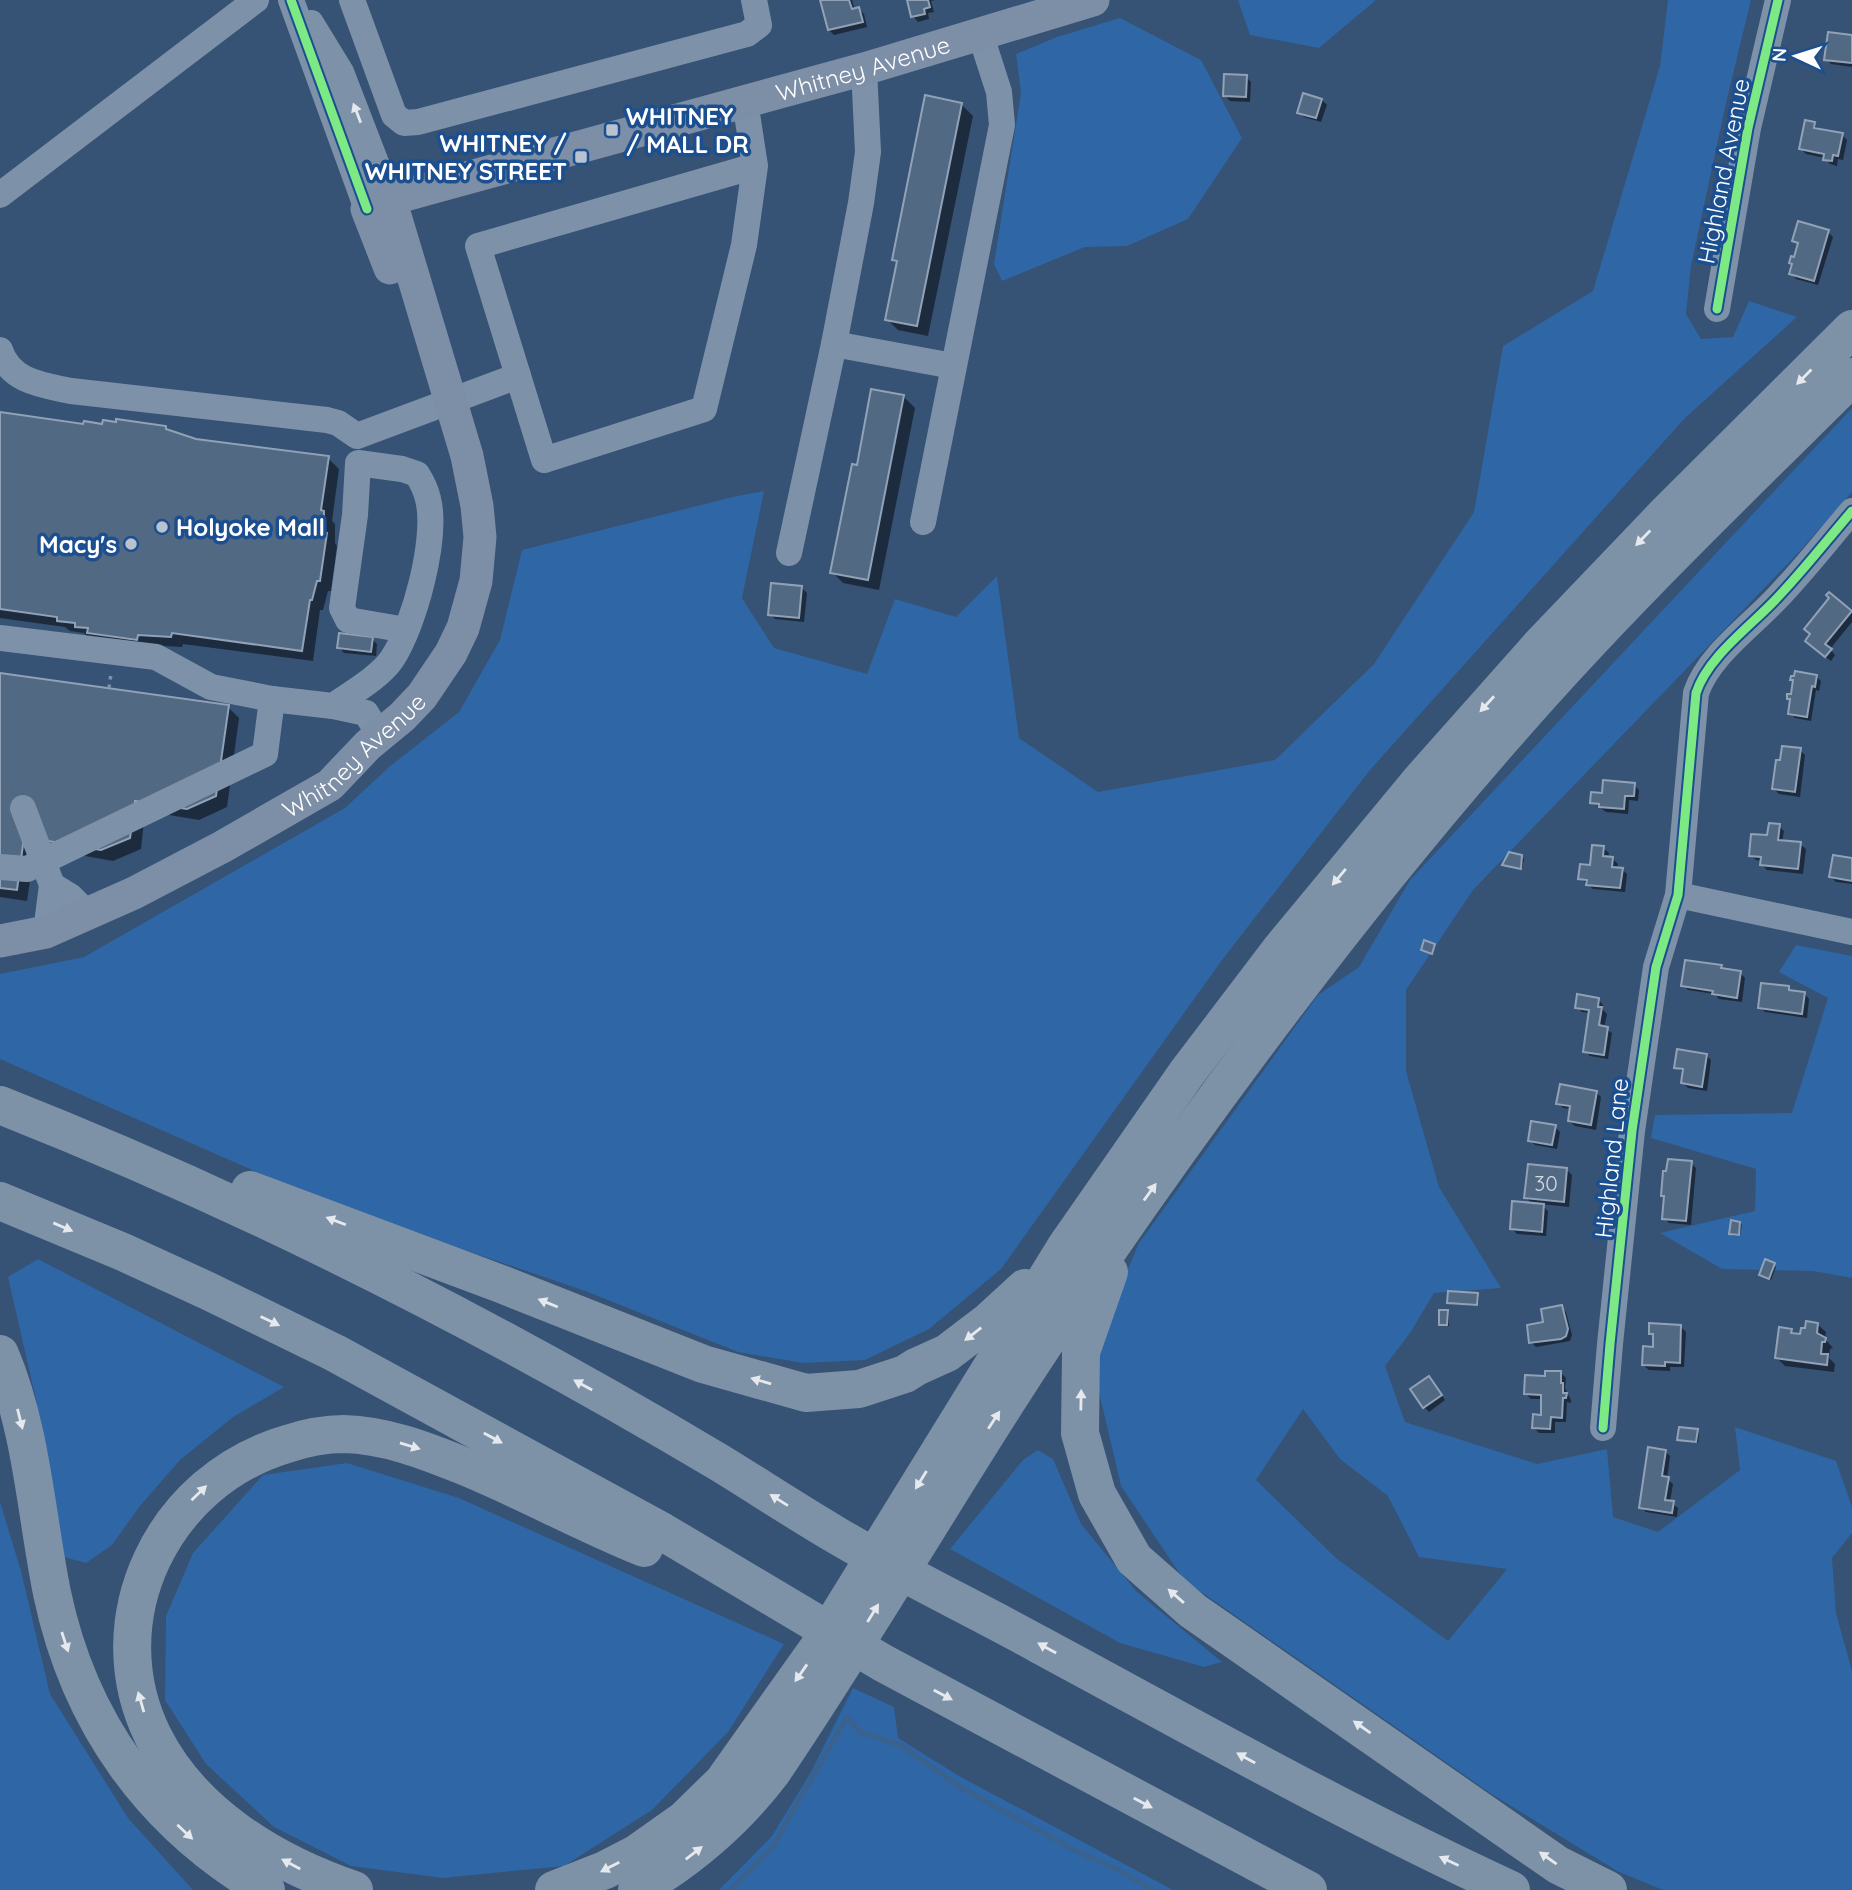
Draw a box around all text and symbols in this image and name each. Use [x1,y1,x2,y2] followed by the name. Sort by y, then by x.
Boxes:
[1761,21,1831,91] north arrow
[772,29,954,107] street label: Whitney Avenue
[1767,47,1791,63] text: N
[1690,76,1756,266] street label: Highland Avenue
[626,101,749,159] place label: WHITNEY / MALL DR
[351,102,362,123] one-way arrow
[604,122,620,138] marker: WHITNEY / MALL DR
[365,128,567,186] place label: WHITNEY / WHITNEY STREET
[573,149,589,165] marker: WHITNEY / WHITNEY STREET
[1796,369,1813,385] one-way arrow
[176,512,325,542] place label: Holyoke Mall
[154,519,170,535] marker: Holyoke Mall
[39,529,117,559] place label: Macy's
[1635,529,1651,546] one-way arrow
[123,536,139,552] marker: Macy's
[277,687,432,824] street label: Whitney Avenue
[1480,695,1496,712] one-way arrow
[1332,868,1347,885] one-way arrow
[1588,1076,1634,1240] street label: Highland Lane
[1534,1170,1558,1196] house number: 30
[1142,1183,1156,1201] one-way arrow
[325,1215,346,1226] one-way arrow
[53,1222,74,1233] one-way arrow
[537,1297,558,1308] one-way arrow
[260,1316,280,1327] one-way arrow
[964,1326,982,1340] one-way arrow
[751,1375,772,1385] one-way arrow
[573,1379,593,1391] one-way arrow
[1075,1388,1086,1410] one-way arrow
[15,1408,26,1430] one-way arrow
[987,1411,1000,1430] one-way arrow
[483,1433,503,1444] one-way arrow
[400,1441,421,1451] one-way arrow
[914,1471,927,1490] one-way arrow
[190,1486,207,1502] one-way arrow
[770,1494,789,1507] one-way arrow
[1167,1588,1185,1604] one-way arrow
[867,1604,879,1623] one-way arrow
[60,1632,70,1653] one-way arrow
[1037,1642,1057,1654] one-way arrow
[794,1664,808,1682] one-way arrow
[933,1689,953,1701] one-way arrow
[136,1691,146,1712] one-way arrow
[1353,1720,1371,1734] one-way arrow
[1236,1752,1256,1764] one-way arrow
[1133,1798,1153,1809] one-way arrow
[176,1824,194,1840] one-way arrow
[684,1845,702,1860] one-way arrow
[1539,1851,1557,1865] one-way arrow
[1439,1856,1459,1867] one-way arrow
[281,1858,301,1869] one-way arrow
[600,1862,620,1873] one-way arrow

